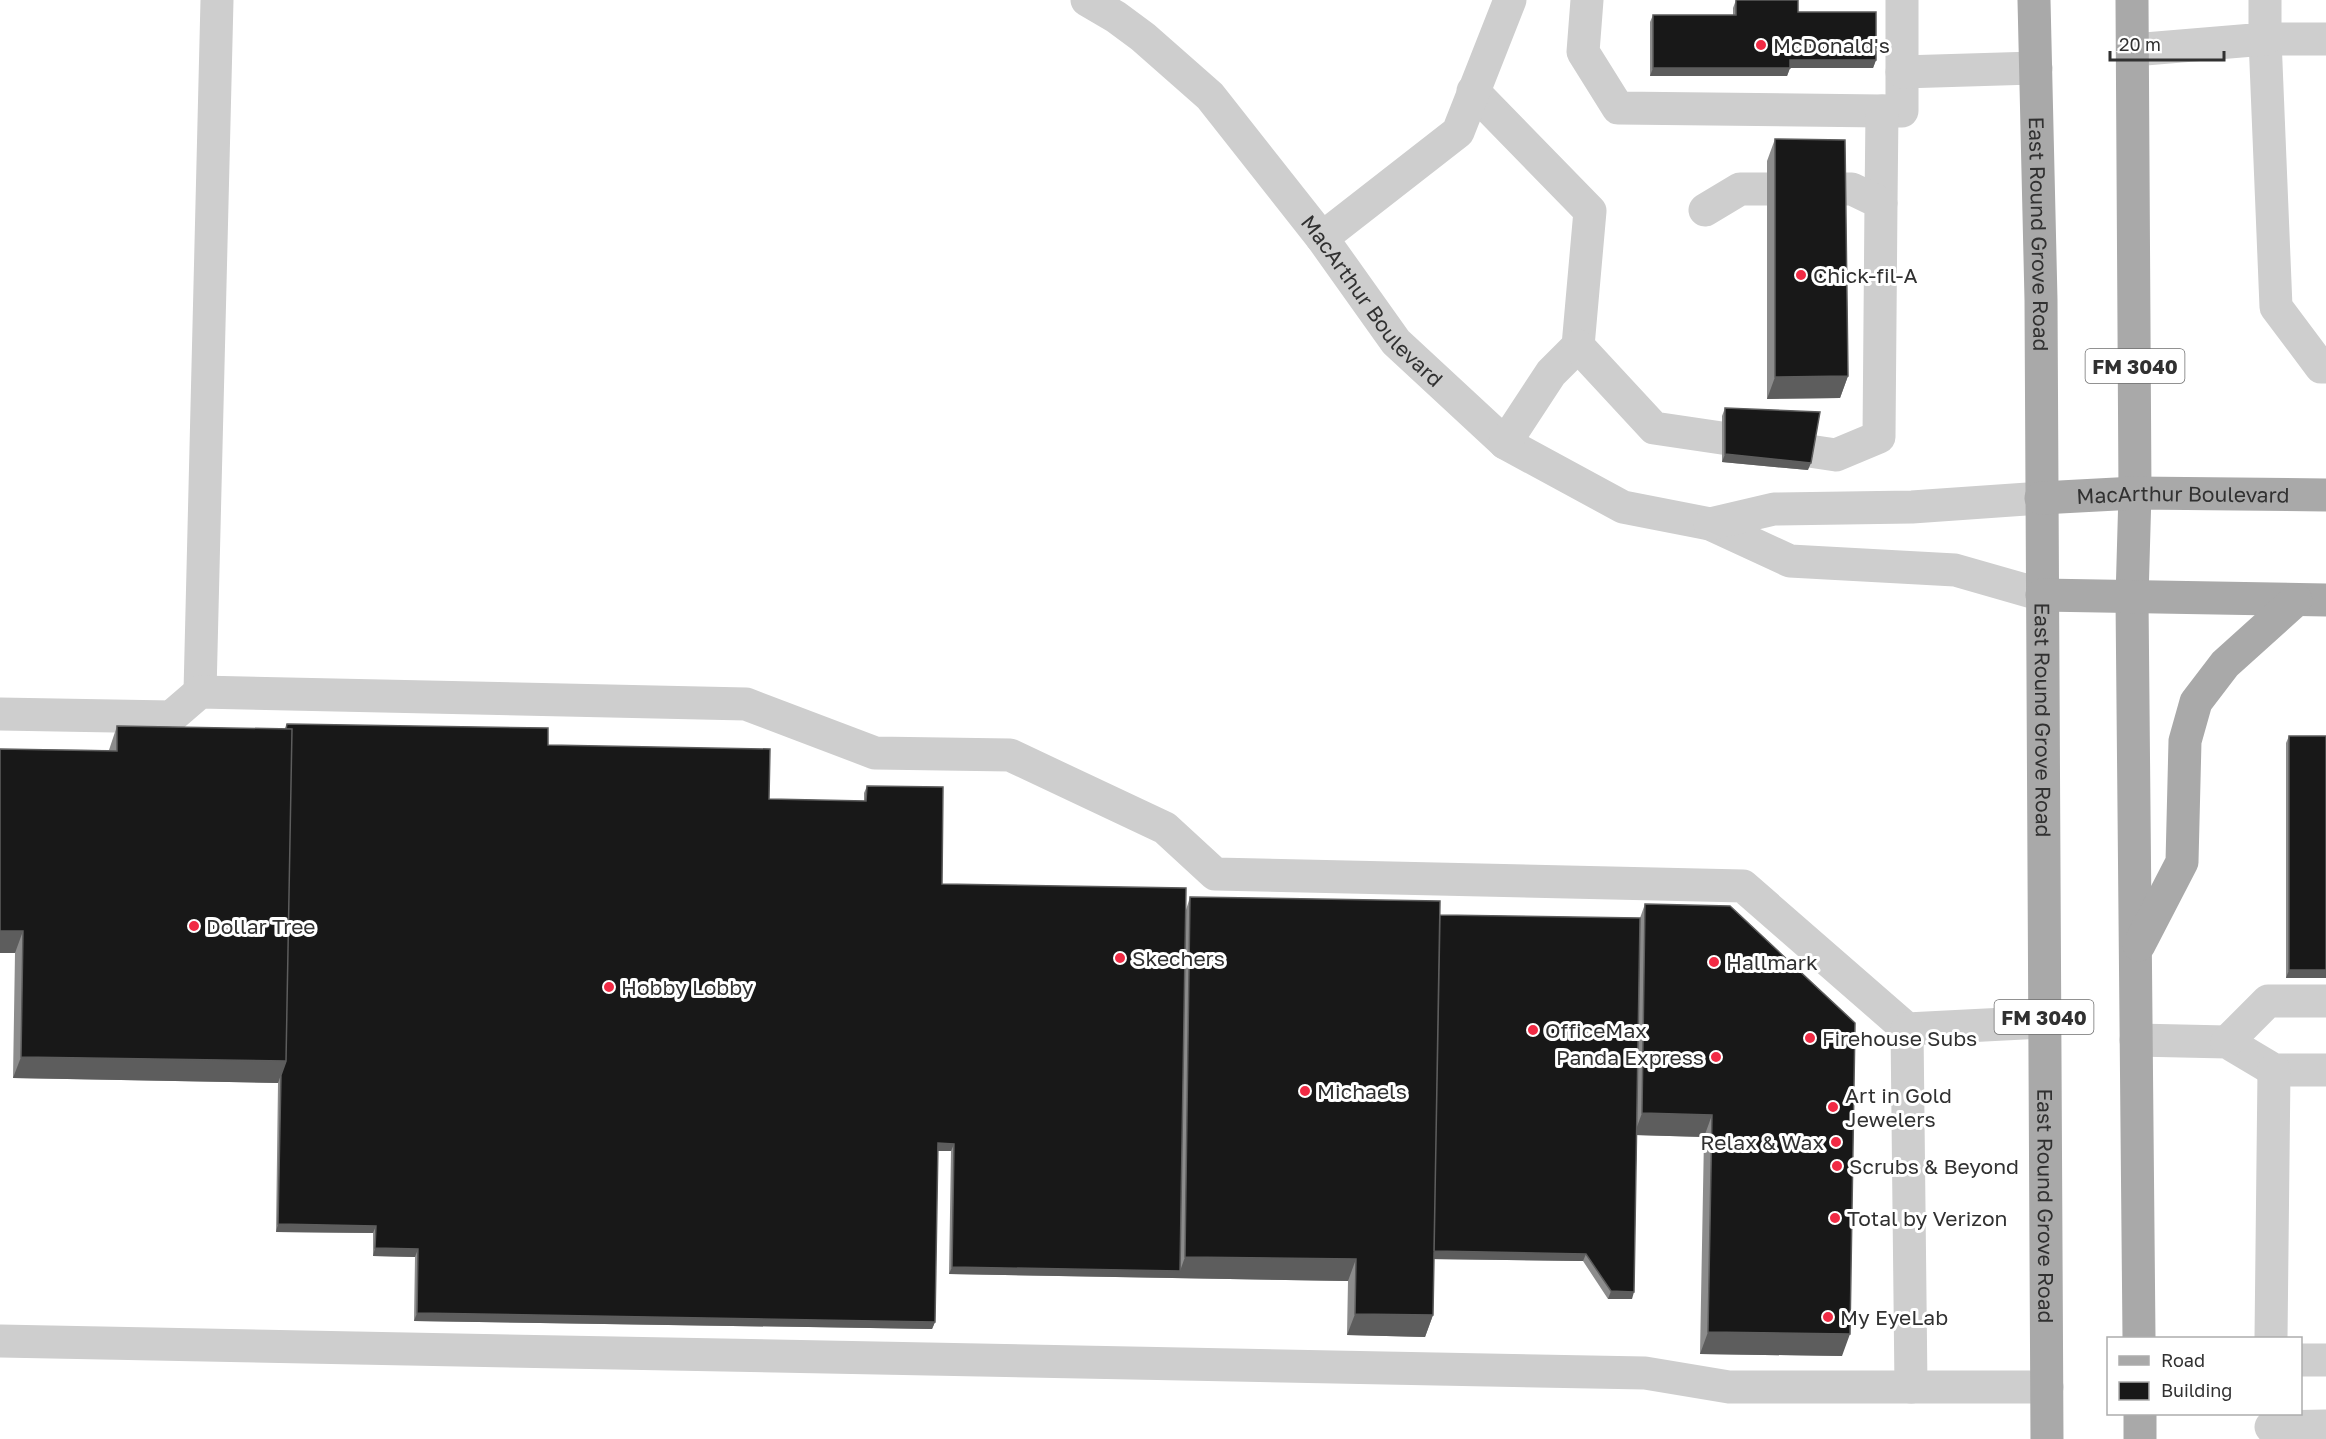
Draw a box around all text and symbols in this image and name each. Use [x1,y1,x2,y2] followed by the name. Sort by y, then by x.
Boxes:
[2110,24,2224,62] scale bar
[1773,32,1890,58] place label: McDonald's
[2119,33,2161,55] text: 20 m
[1754,38,1768,52] marker: McDonald's
[2024,116,2054,352] street label: East Round Grove Road
[1296,210,1449,392] street label: MacArthur Boulevard
[1813,262,1918,288] place label: Chick-fil-A
[1794,268,1808,282] marker: Chick-fil-A
[2086,349,2184,383] road number: FM 3040
[2076,480,2290,509] street label: MacArthur Boulevard
[2030,602,2057,837] street label: East Round Grove Road
[206,913,316,939] place label: Dollar Tree
[187,919,201,933] marker: Dollar Tree
[1132,945,1225,971] place label: Skechers
[1726,949,1818,975] place label: Hallmark
[1113,951,1127,965] marker: Skechers
[1707,955,1721,969] marker: Hallmark
[621,974,754,1000] place label: Hobby Lobby
[602,980,616,994] marker: Hobby Lobby
[1994,1000,2094,1034] road number: FM 3040
[1545,1017,1647,1043] place label: OfficeMax
[1526,1023,1540,1037] marker: OfficeMax
[1822,1025,1977,1051] place label: Firehouse Subs
[1803,1031,1817,1045] marker: Firehouse Subs
[1556,1044,1704,1070] place label: Panda Express
[1709,1050,1723,1064] marker: Panda Express
[1317,1078,1407,1104] place label: Michaels
[1845,1082,1952,1132] place label: Art in Gold Jewelers
[1298,1084,1312,1098] marker: Michaels
[2032,1088,2059,1323] street label: East Round Grove Road
[1826,1100,1840,1114] marker: Art in Gold Jewelers
[1700,1129,1824,1155] place label: Relax & Wax
[1829,1135,1843,1149] marker: Relax & Wax
[1849,1153,2019,1179] place label: Scrubs & Beyond
[1830,1159,1844,1173] marker: Scrubs & Beyond
[1847,1205,2008,1231] place label: Total by Verizon
[1828,1211,1842,1225] marker: Total by Verizon
[1840,1304,1948,1330] place label: My EyeLab
[1821,1310,1835,1324] marker: My EyeLab
[2107,1337,2302,1415] legend
[2161,1349,2205,1371] text: Road
[2161,1379,2232,1401] text: Building

